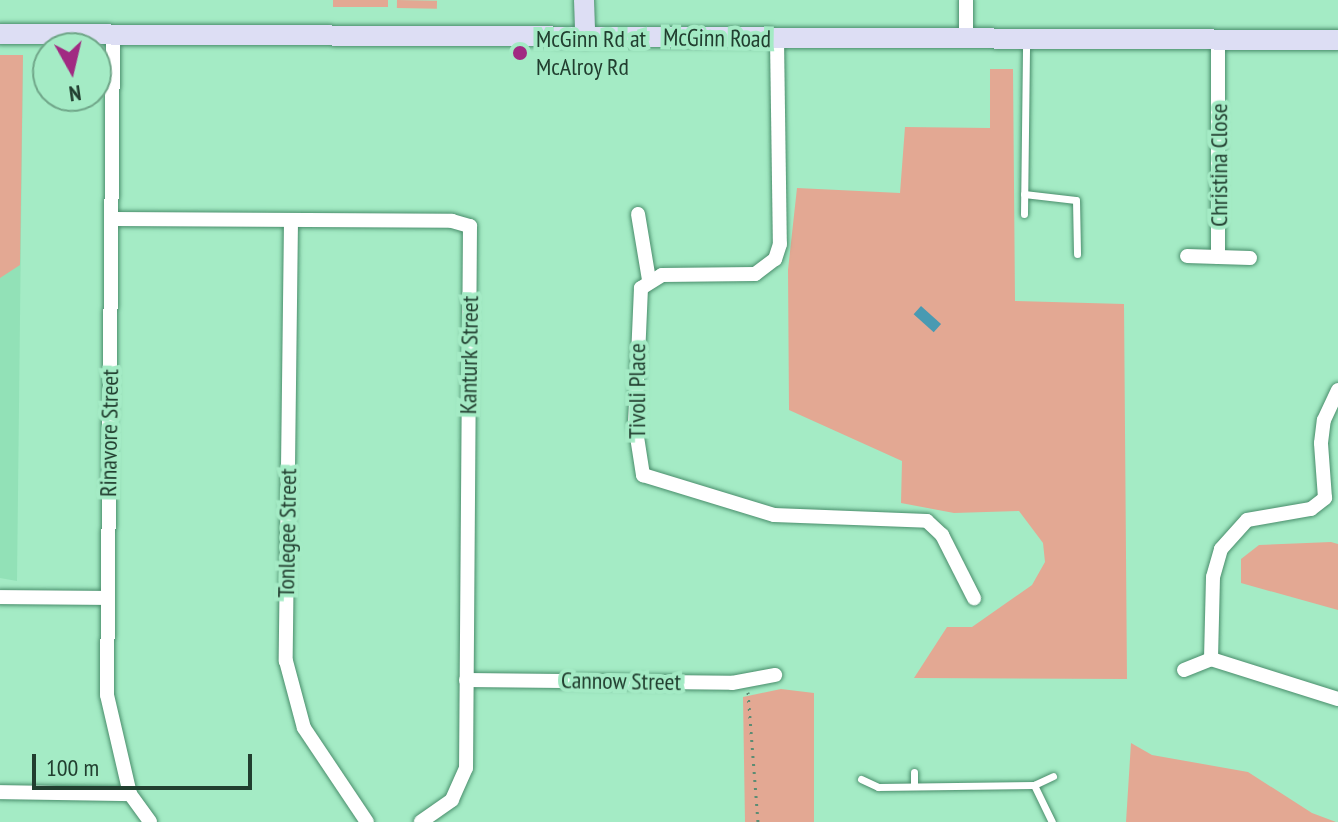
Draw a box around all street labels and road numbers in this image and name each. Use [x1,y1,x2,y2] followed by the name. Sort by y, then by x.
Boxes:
[663,23,771,53] street label: McGinn Road
[1205,103,1233,227] street label: Christina Close
[454,295,484,415] street label: Kanturk Street
[623,343,651,439] street label: Tivoli Place
[93,369,125,497] street label: Rinavore Street
[271,468,303,598] street label: Tonlegee Street
[561,666,681,696] street label: Cannow Street

